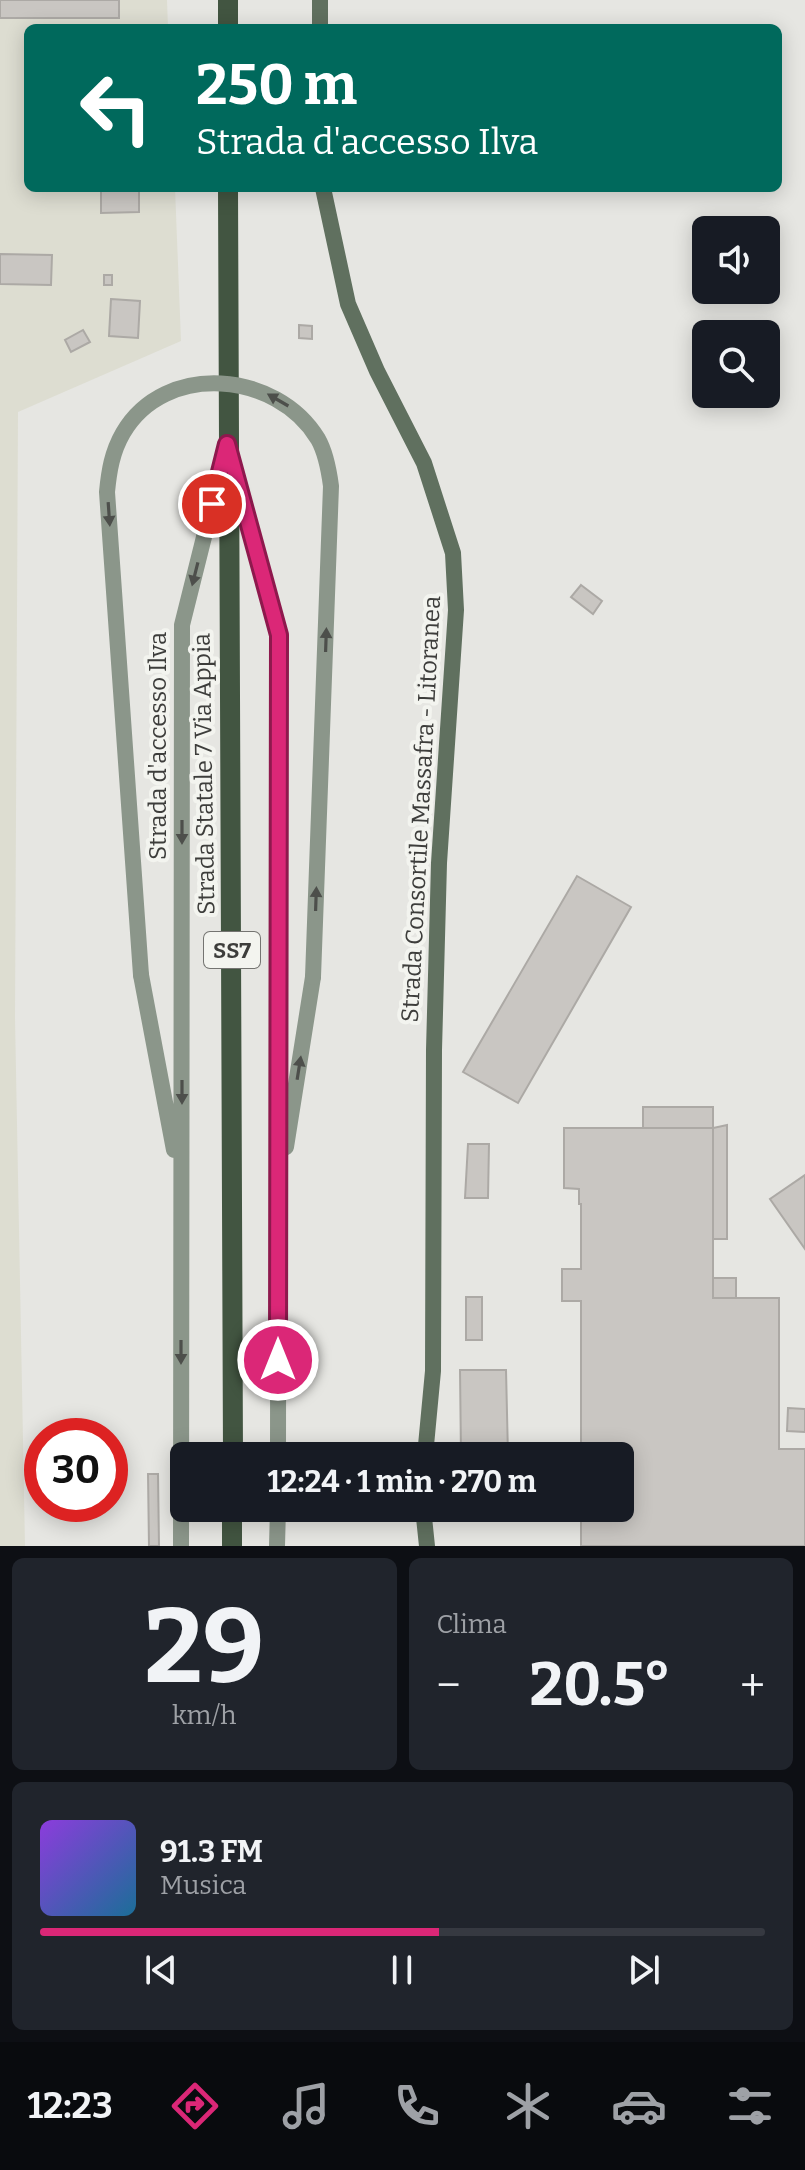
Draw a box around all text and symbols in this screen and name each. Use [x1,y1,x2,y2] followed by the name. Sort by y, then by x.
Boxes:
[196,52,357,119] text: 250 m
[64,56,168,160] icon: left
[196,120,538,164] text: Strada d'accesso Ilva
[692,216,780,408] map controls
[692,216,780,304] button: sound
[692,320,780,408] button: search
[266,393,289,407] one-way arrow
[178,470,246,538] pin
[190,482,234,526] icon: arrive
[103,502,116,527] one-way arrow
[188,561,200,586] one-way arrow
[396,595,446,1023] street label: Strada Consortile Massafra - Litoranea
[319,627,332,652] one-way arrow
[144,632,172,860] street label: Strada d'accesso Ilva
[188,633,220,915] street label: Strada Statale 7 Via Appia
[176,820,188,845] one-way arrow
[309,886,322,911] one-way arrow
[204,932,260,968] road number: SS7
[293,1055,306,1080] one-way arrow
[175,1080,188,1105] one-way arrow
[236,1318,320,1402] position arrow
[175,1340,187,1365] one-way arrow
[24,1418,128,1522] speed limit sign: 30
[268,1464,536,1500] text: 12:24 · 1 min · 270 m
[144,1585,264,1710] text: 29
[437,1609,507,1640] text: Clima
[529,1649,671,1721] text: 20.5°
[437,1659,461,1712] text: −
[740,1659,765,1712] text: +
[172,1700,236,1731] text: km/h
[160,1834,263,1870] text: 91.3 FM
[160,1870,247,1901] text: Musica
[139,1948,183,1992] icon: previous
[380,1948,424,1992] icon: pause
[622,1948,666,1992] icon: next
[167,2078,223,2134] icon: directions
[278,2078,334,2134] icon: music
[389,2078,445,2134] icon: phone
[500,2078,556,2134] icon: climate
[611,2078,667,2134] icon: car
[722,2078,778,2134] icon: filters
[27,2084,113,2128] text: 12:23

